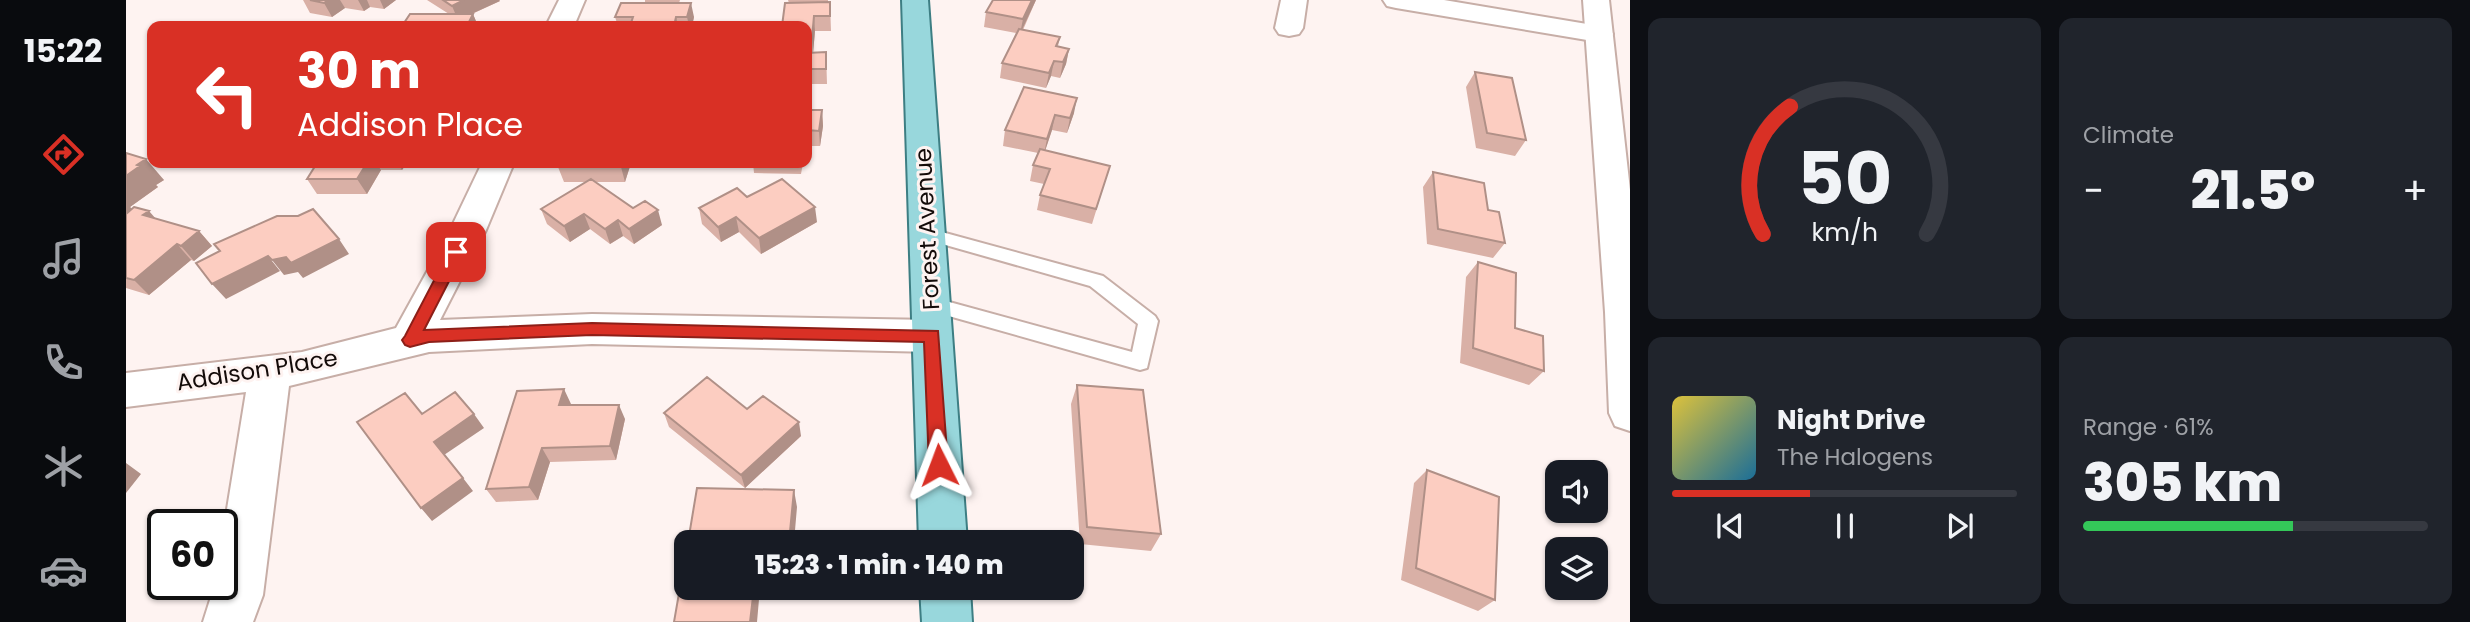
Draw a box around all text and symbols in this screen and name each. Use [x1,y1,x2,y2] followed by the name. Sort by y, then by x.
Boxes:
[24,28,102,73] text: 15:22
[297,37,421,105] text: 30 m
[182,49,273,140] icon: left
[297,102,523,147] text: Addison Place
[2083,119,2174,151] text: Climate
[1797,129,1892,230] text: 50
[39,130,88,179] icon: directions
[907,147,947,311] street label: Forest Avenue
[2191,154,2315,227] text: 21.5°
[2083,164,2104,217] text: −
[2402,164,2428,217] text: +
[1811,215,1878,250] text: km/h
[426,222,486,282] pin
[437,233,475,271] icon: arrive
[39,234,88,283] icon: music
[39,338,88,387] icon: phone
[174,341,340,399] street label: Addison Place
[1777,402,1925,438] text: Night Drive
[2083,411,2214,443] text: Range · 61%
[902,428,976,502] position arrow
[1777,441,1933,473] text: The Halogens
[39,442,88,491] icon: climate
[2083,446,2282,519] text: 305 km
[1545,460,1608,600] map controls
[1545,460,1608,523] button: sound
[1711,507,1749,545] icon: previous
[1826,507,1864,545] icon: pause
[1941,507,1979,545] icon: next
[147,509,238,600] speed limit sign: 60
[1545,537,1608,600] button: layers
[39,546,88,595] icon: car
[755,547,1003,583] text: 15:23 · 1 min · 140 m

